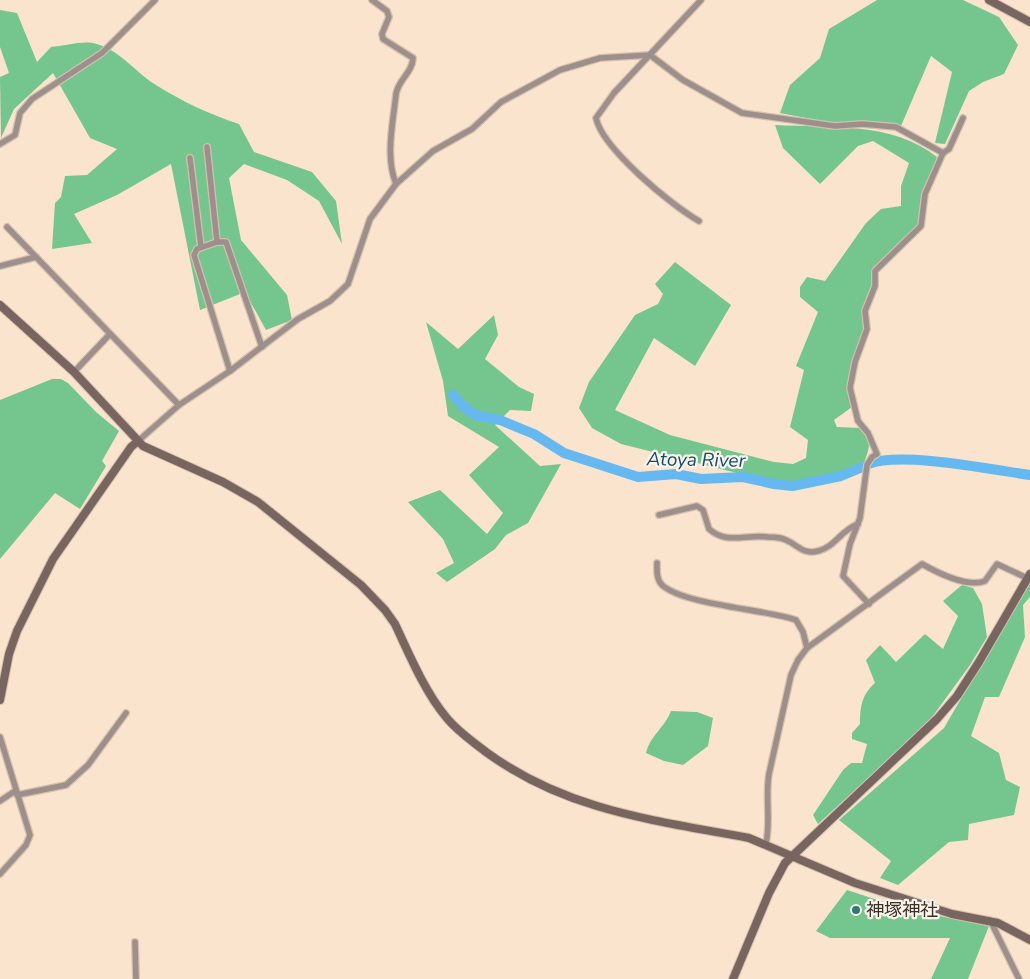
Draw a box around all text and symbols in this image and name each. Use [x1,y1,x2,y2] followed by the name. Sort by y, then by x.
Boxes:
[645,446,747,474] water label: Atoya River
[866,898,938,922] place label: 神塚神社
[850,904,862,916] marker: 神塚神社

